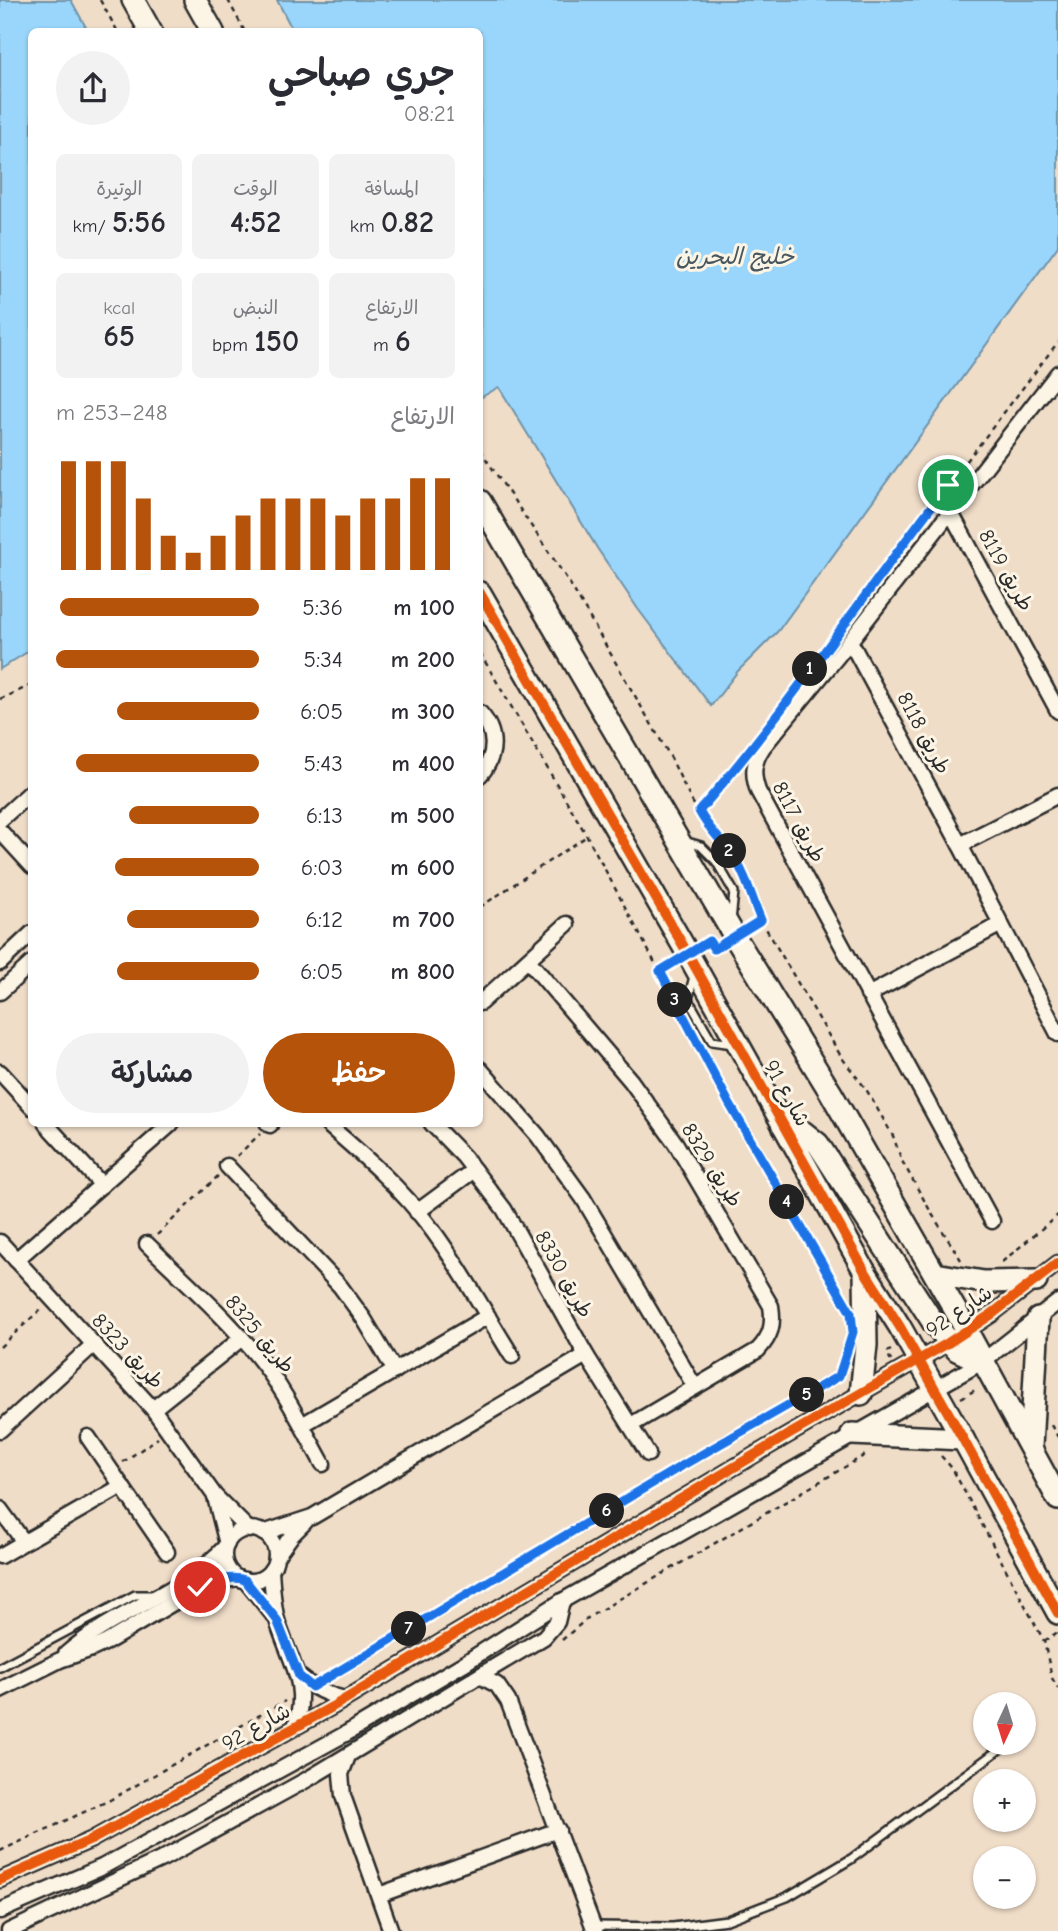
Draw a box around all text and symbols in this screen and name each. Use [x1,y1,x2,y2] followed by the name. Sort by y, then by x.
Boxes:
[56,51,130,125] button: share
[268,52,455,96] text: جري صباحي
[404,100,455,127] text: 08:21
[96,178,142,200] text: الوتيرة
[233,178,278,200] text: الوقت
[365,178,419,200] text: المسافة
[112,205,166,240] text: 5:56
[230,205,281,240] text: 4:52
[381,205,434,240] text: 0.82
[73,215,112,237] text: /km
[350,215,381,237] text: km
[676,243,794,272] water label: خليج البحرين
[103,297,135,319] text: kcal
[233,297,278,319] text: النبض
[365,297,418,319] text: الارتفاع
[103,319,135,354] text: 65
[254,324,299,359] text: 150
[395,324,411,359] text: 6
[212,334,254,356] text: bpm
[373,334,395,356] text: m
[56,399,168,426] text: 248–253 m
[391,403,455,430] text: الارتفاع
[918,455,978,515] pin
[929,466,967,504] icon: arrive
[974,525,1038,615] street label: طريق 8119
[302,594,343,621] text: 5:36
[393,594,455,621] text: 100 m
[304,646,343,673] text: 5:34
[391,646,455,673] text: 200 m
[792,652,828,686] pin: 1
[806,657,813,679] text: 1
[892,688,956,778] street label: طريق 8118
[300,698,343,725] text: 6:05
[391,698,455,725] text: 300 m
[304,750,343,777] text: 5:43
[391,750,455,777] text: 400 m
[768,777,830,867] street label: طريق 8117
[306,802,343,829] text: 6:13
[390,802,455,829] text: 500 m
[712,834,746,868] pin: 2
[724,839,733,861] text: 2
[301,854,343,881] text: 6:03
[390,854,455,881] text: 600 m
[305,906,343,933] text: 6:12
[392,906,455,933] text: 700 m
[300,958,343,985] text: 6:05
[390,958,455,985] text: 800 m
[658,982,692,1018] pin: 3
[670,988,679,1010] text: 3
[56,1033,249,1113] button: مشاركة
[263,1033,455,1113] button: حفظ
[756,1056,815,1132] street label: شارع 91
[677,1118,747,1212] street label: طريق 8329
[770,1184,804,1220] pin: 4
[782,1190,791,1212] text: 4
[530,1226,598,1322] street label: طريق 8330
[921,1280,998,1344] street label: شارع 92
[220,1290,300,1378] street label: طريق 8325
[87,1308,169,1394] street label: طريق 8323
[790,1378,824,1412] pin: 5
[801,1383,812,1405] text: 5
[590,1494,624,1528] pin: 6
[602,1499,611,1521] text: 6
[170,1557,230,1617] pin
[181,1568,219,1606] icon: check
[392,1612,426,1646] pin: 7
[404,1617,413,1639] text: 7
[973,1692,1036,1755] north arrow
[973,1692,1036,1909] map controls
[218,1698,296,1758] street label: شارع 92
[973,1769,1036,1832] button: +
[973,1846,1036,1909] button: −

